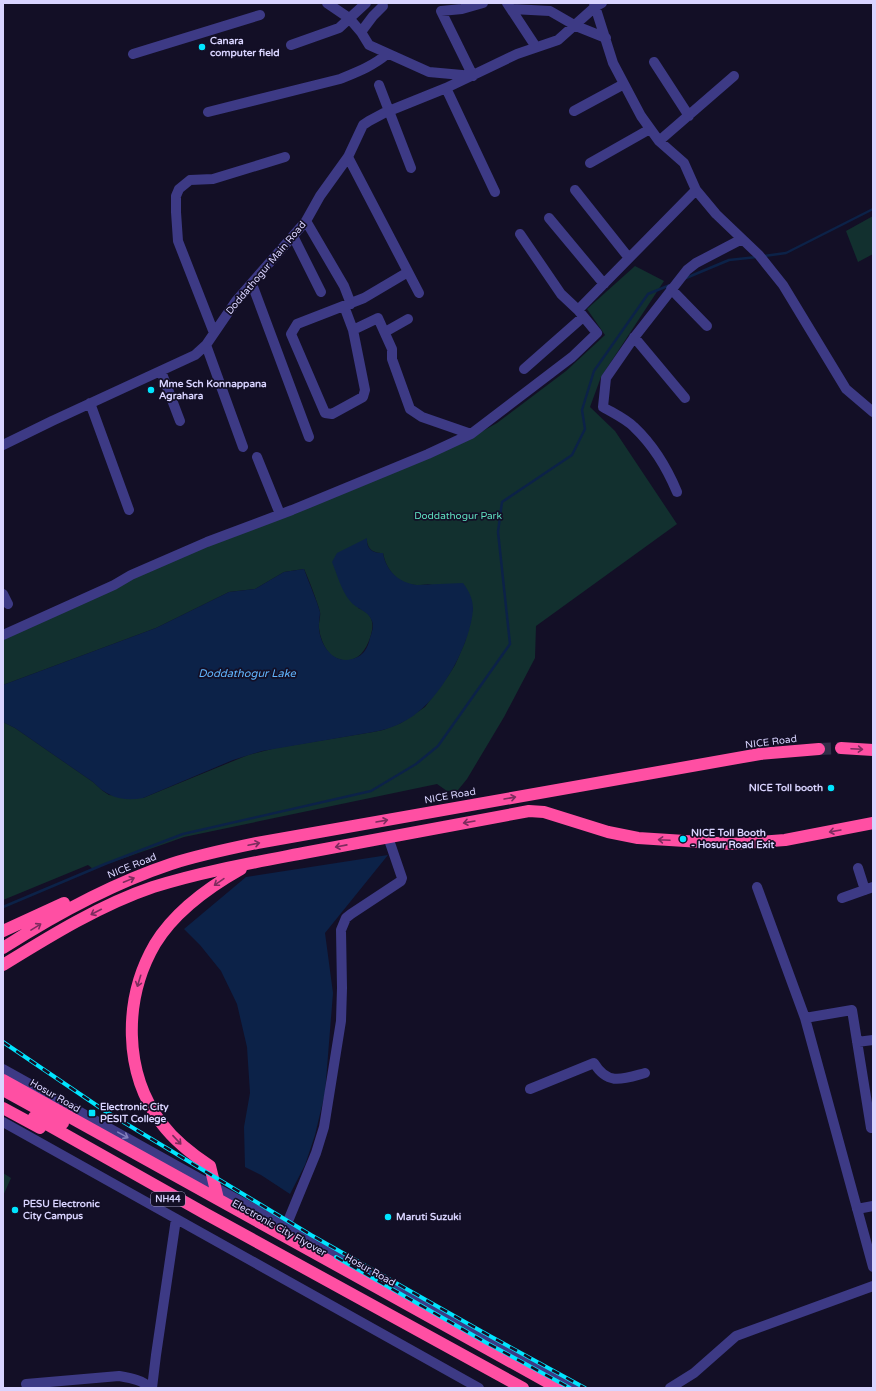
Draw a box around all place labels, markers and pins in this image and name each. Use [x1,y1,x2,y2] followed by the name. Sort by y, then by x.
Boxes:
[210,35,280,59] place label: Canara computer field
[197,42,207,52] marker: Canara computer field
[159,378,267,402] place label: Mme Sch Konnappana Agrahara
[146,385,156,395] marker: Mme Sch Konnappana Agrahara
[749,782,823,794] place label: NICE Toll booth
[826,783,836,793] marker: NICE Toll booth
[691,827,774,851] place label: NICE Toll Booth - Hosur Road Exit
[678,834,688,844] marker: NICE Toll Booth - Hosur Road Exit
[100,1101,169,1125] place label: Electronic City PESIT College
[87,1108,97,1118] marker: Electronic City PESIT College
[23,1198,100,1222] place label: PESU Electronic City Campus
[10,1205,20,1215] marker: PESU Electronic City Campus
[396,1211,462,1223] place label: Maruti Suzuki
[383,1212,393,1222] marker: Maruti Suzuki

